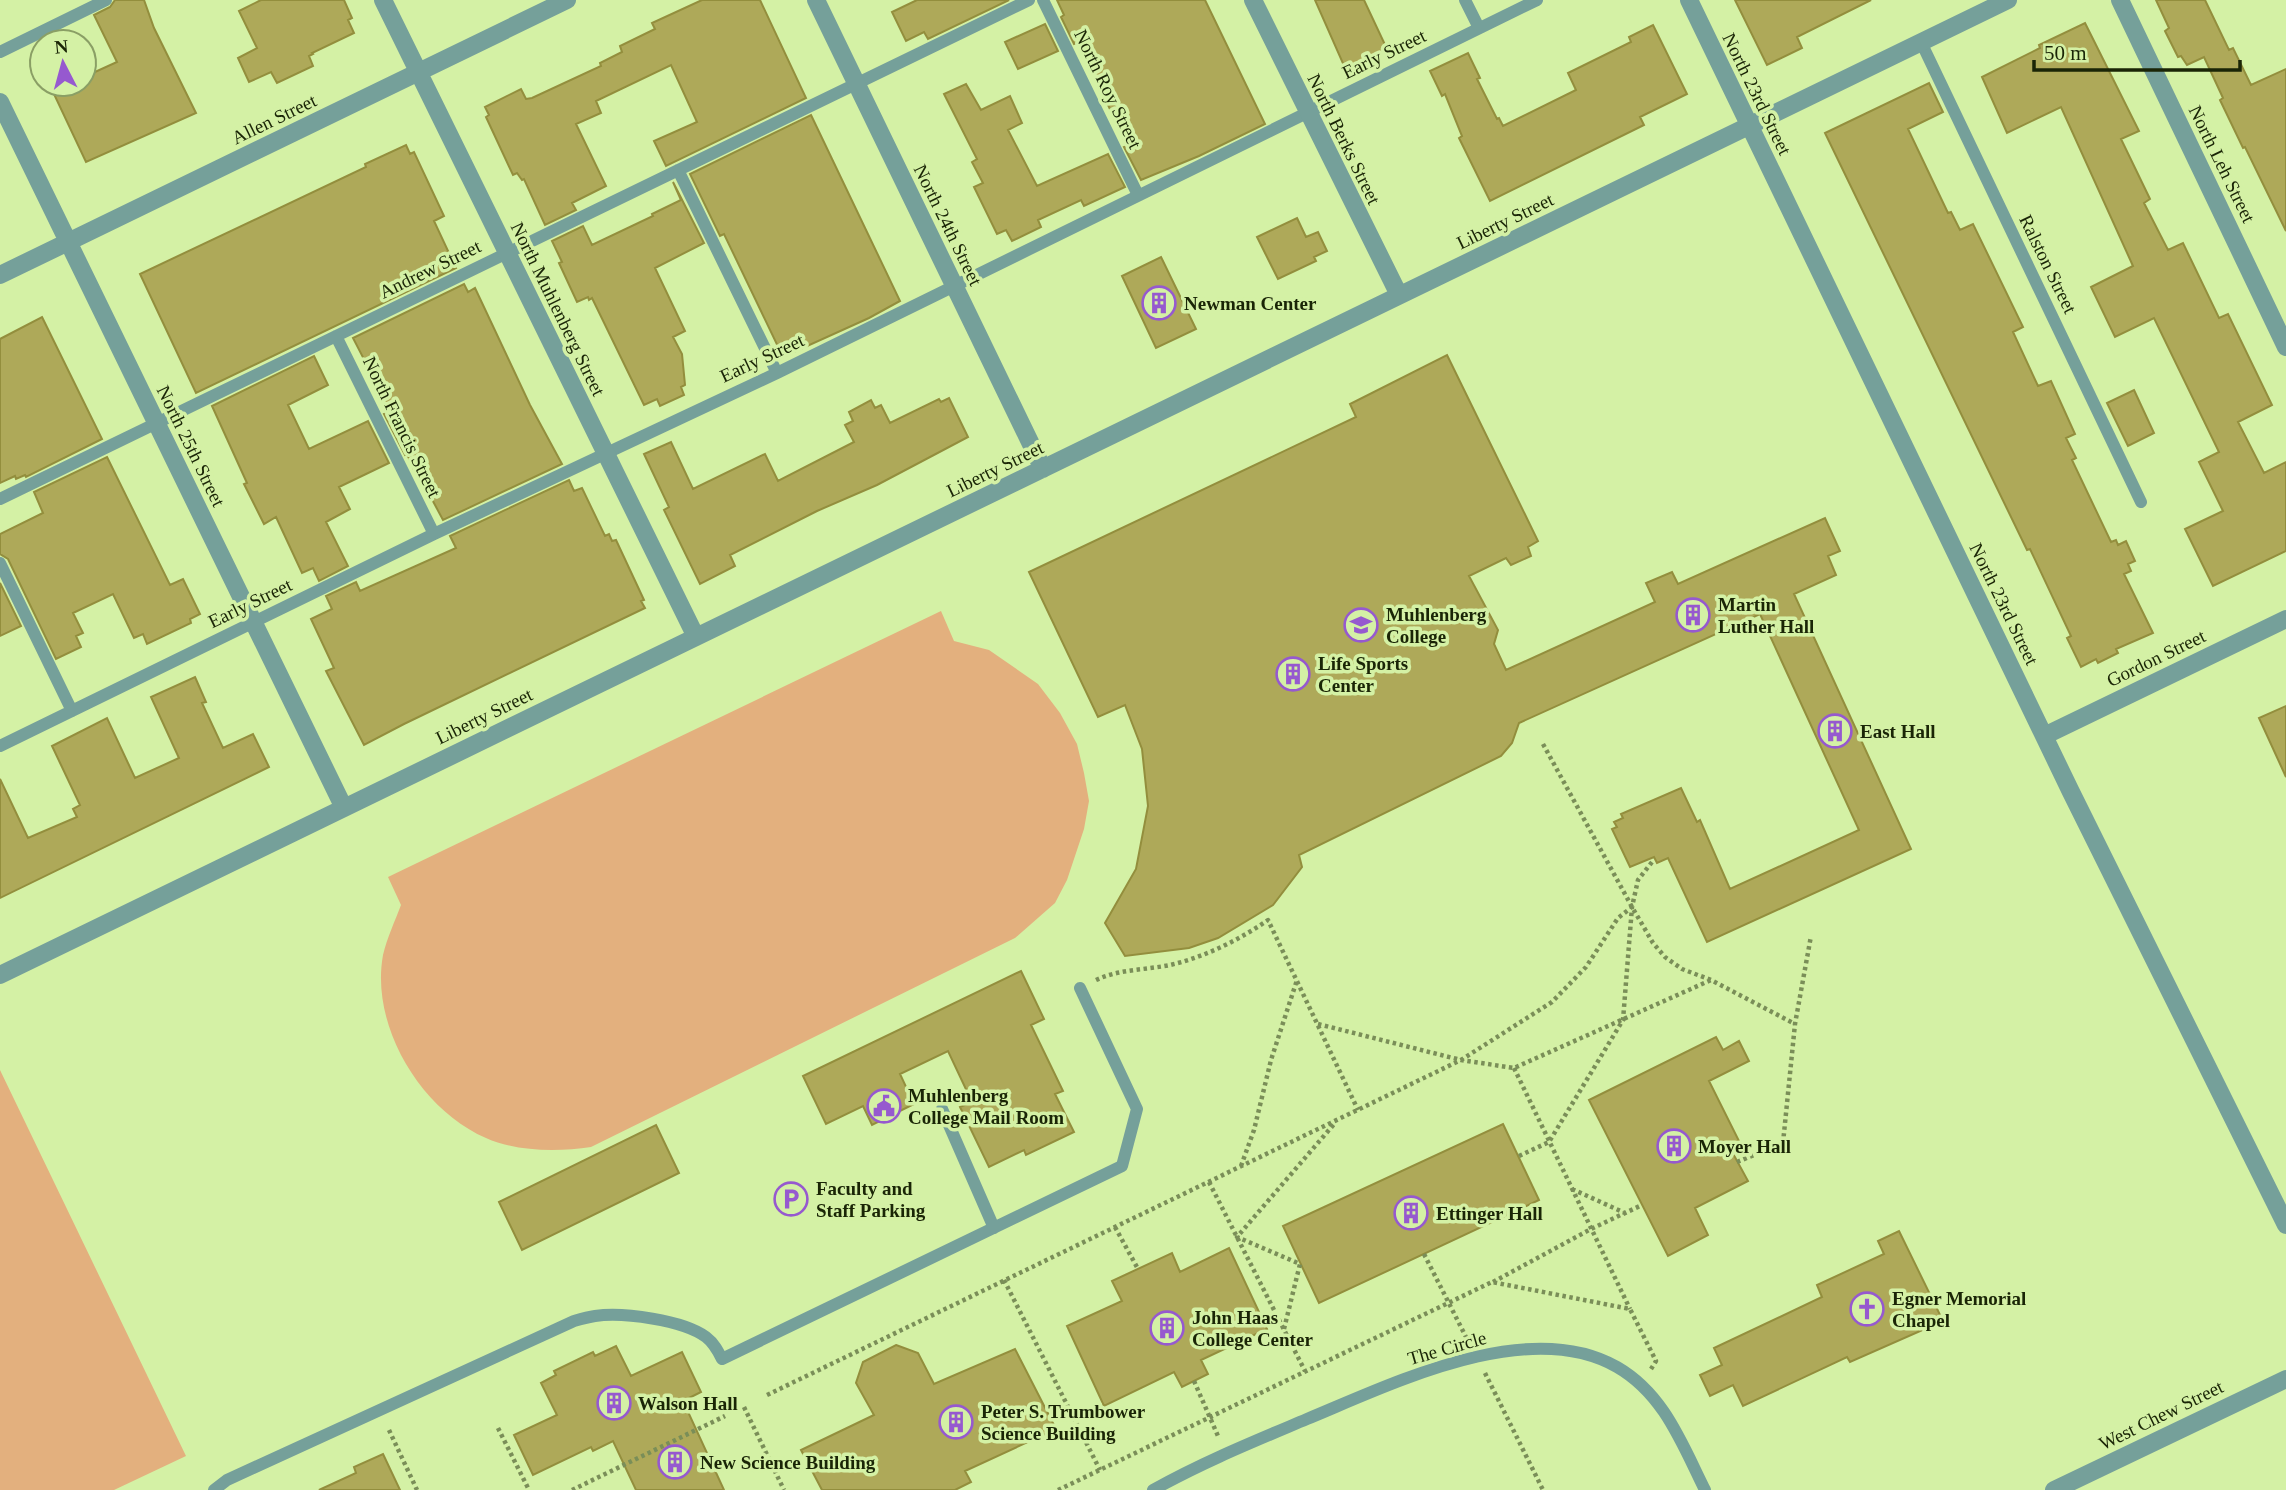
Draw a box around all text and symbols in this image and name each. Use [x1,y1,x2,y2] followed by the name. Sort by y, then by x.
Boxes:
[1339,24,1430,83] street label: Early Street
[1070,26,1146,153] street label: North Roy Street
[28,28,98,98] north arrow
[2034,28,2240,72] scale bar
[1718,30,1796,159] street label: North 23rd Street
[53,35,69,58] text: N
[2044,41,2087,65] text: 50 m
[1303,70,1385,208] street label: North Berks Street
[228,89,320,148] street label: Allen Street
[2185,102,2260,227] street label: North Leh Street
[910,161,987,290] street label: North 24th Street
[1453,188,1557,253] street label: Liberty Street
[2015,211,2081,317] street label: Ralston Street
[507,219,610,400] street label: North Muhlenberg Street
[376,235,485,303] street label: Andrew Street
[1140,284,1178,322] building icon: Newman Center
[1184,293,1317,314] place label: Newman Center
[717,329,808,387] street label: Early Street
[359,353,446,501] street label: North Francis Street
[153,382,230,511] street label: North 25th Street
[943,436,1047,501] street label: Liberty Street
[1965,540,2043,669] street label: North 23rd Street
[205,573,296,632] street label: Early Street
[1718,594,1814,637] place label: Martin Luther Hall
[1674,596,1712,634] building icon: Martin Luther Hall
[1386,604,1487,647] place label: Muhlenberg College
[1342,606,1380,644] school or university icon: Muhlenberg College
[2103,625,2209,691] street label: Gordon Street
[1318,653,1408,696] place label: Life Sports Center
[1274,655,1312,693] building icon: Life Sports Center
[432,683,536,748] street label: Liberty Street
[1816,712,1854,750] building icon: East Hall
[1860,721,1935,742] place label: East Hall
[908,1085,1064,1128] place label: Muhlenberg College Mail Room
[865,1087,903,1125] public building icon: Muhlenberg College Mail Room
[1655,1127,1693,1165] building icon: Moyer Hall
[1698,1136,1791,1157] place label: Moyer Hall
[816,1178,926,1221] place label: Faculty and Staff Parking
[772,1180,810,1218] parking icon: Faculty and Staff Parking
[1392,1194,1430,1232] building icon: Ettinger Hall
[1436,1203,1543,1224] place label: Ettinger Hall
[1892,1288,2026,1331] place label: Egner Memorial Chapel
[1848,1290,1886,1328] church icon: Egner Memorial Chapel
[1192,1307,1313,1350] place label: John Haas College Center
[1148,1309,1186,1347] building icon: John Haas College Center
[1405,1327,1489,1369] street label: The Circle
[2095,1376,2227,1454] street label: West Chew Street
[595,1384,633,1422] building icon: Walson Hall
[638,1393,738,1414] place label: Walson Hall
[981,1401,1146,1444] place label: Peter S. Trumbower Science Building
[937,1403,975,1441] building icon: Peter S. Trumbower Science Building
[656,1443,694,1481] building icon: New Science Building
[700,1452,876,1473] place label: New Science Building

